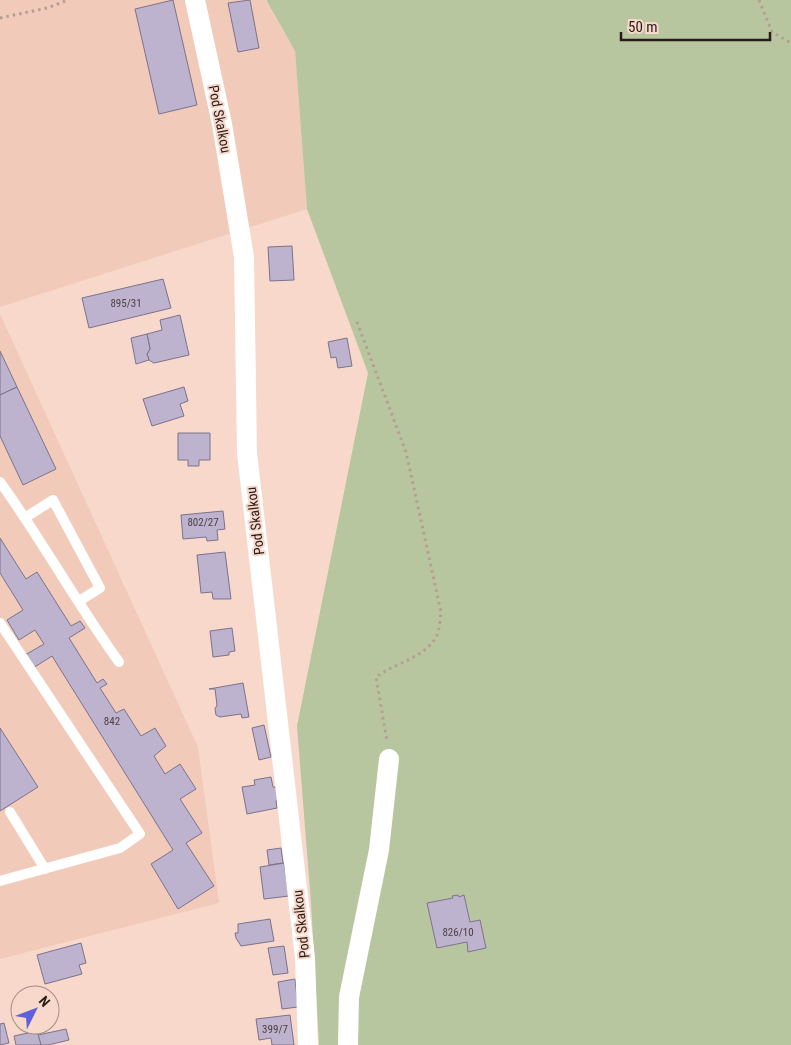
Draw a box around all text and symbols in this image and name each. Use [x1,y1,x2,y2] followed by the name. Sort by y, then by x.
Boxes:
[621,10,770,42] scale bar
[628,18,658,36] text: 50 m
[206,84,234,154] street label: Pod Skalkou
[110,297,142,310] house number: 895/31
[243,486,267,556] street label: Pod Skalkou
[187,516,219,529] house number: 802/27
[104,715,120,728] house number: 842
[289,889,313,959] street label: Pod Skalkou
[442,926,474,939] house number: 826/10
[10,985,60,1035] north arrow
[36,993,53,1010] text: N
[262,1023,288,1036] house number: 399/7

